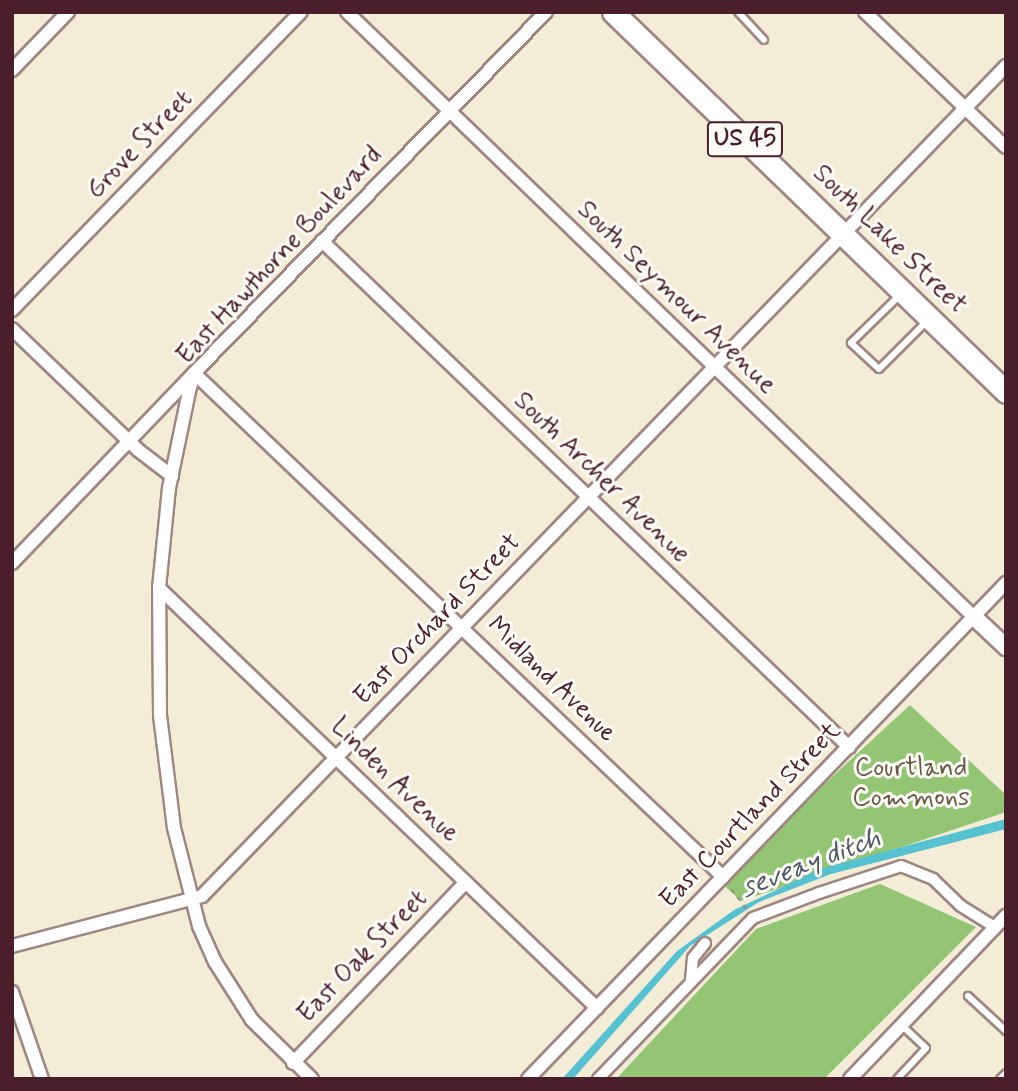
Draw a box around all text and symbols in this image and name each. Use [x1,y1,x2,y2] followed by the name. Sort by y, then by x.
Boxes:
[79,82,201,208] street label: Grove Street
[706,119,784,160] road number: US 45
[173,143,387,369] street label: East Hawthorne Boulevard
[806,159,972,321] street label: South Lake Street
[573,197,779,399] street label: South Seymour Avenue
[508,387,694,569] street label: South Archer Avenue
[348,528,528,712] street label: East Orchard Street
[478,608,624,752] street label: Midland Avenue
[324,713,464,849] street label: Linden Avenue
[654,716,848,916] street label: East Courtland Street
[852,753,970,814] park label: Courtland Commons
[736,822,886,906] water label: seveay ditch
[290,882,436,1032] street label: East Oak Street

